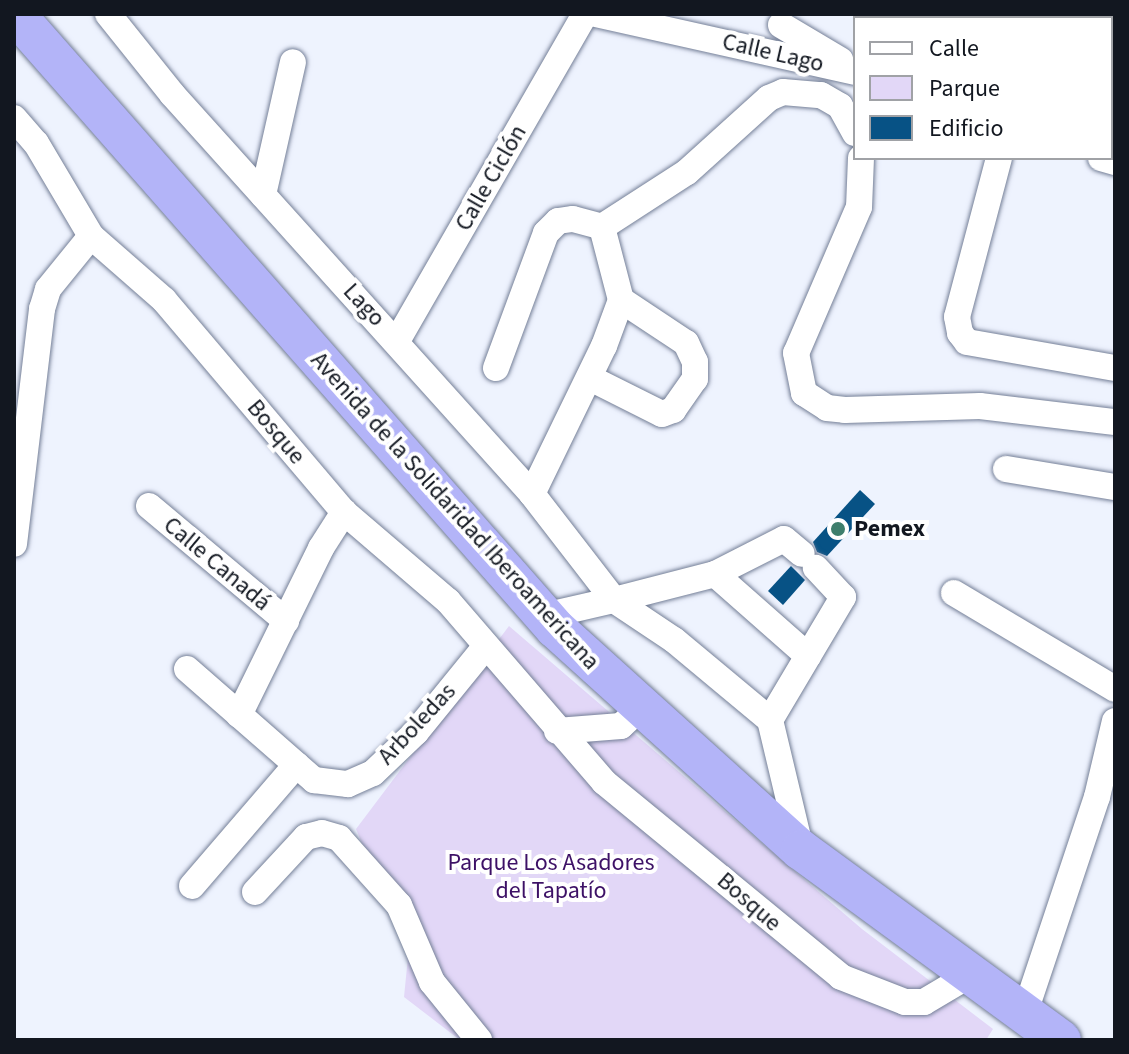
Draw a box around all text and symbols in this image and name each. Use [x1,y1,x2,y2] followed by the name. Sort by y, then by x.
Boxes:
[853,16,1113,160] legend
[719,27,827,79] street label: Calle Lago
[929,31,979,66] text: Calle
[929,71,1000,106] text: Parque
[929,111,1003,146] text: Edificio
[449,120,533,236] street label: Calle Ciclón
[337,277,391,333] street label: Lago
[305,346,605,676] street label: Avenida de la Solidaridad Iberoamericana
[241,394,311,470] street label: Bosque
[157,511,277,617] street label: Calle Canadá
[854,515,925,543] place label: Pemex
[829,520,847,538] marker: Pemex
[372,677,462,771] street label: Arboledas
[447,849,655,905] park label: Parque Los Asadores del Tapatío
[711,866,787,938] street label: Bosque

